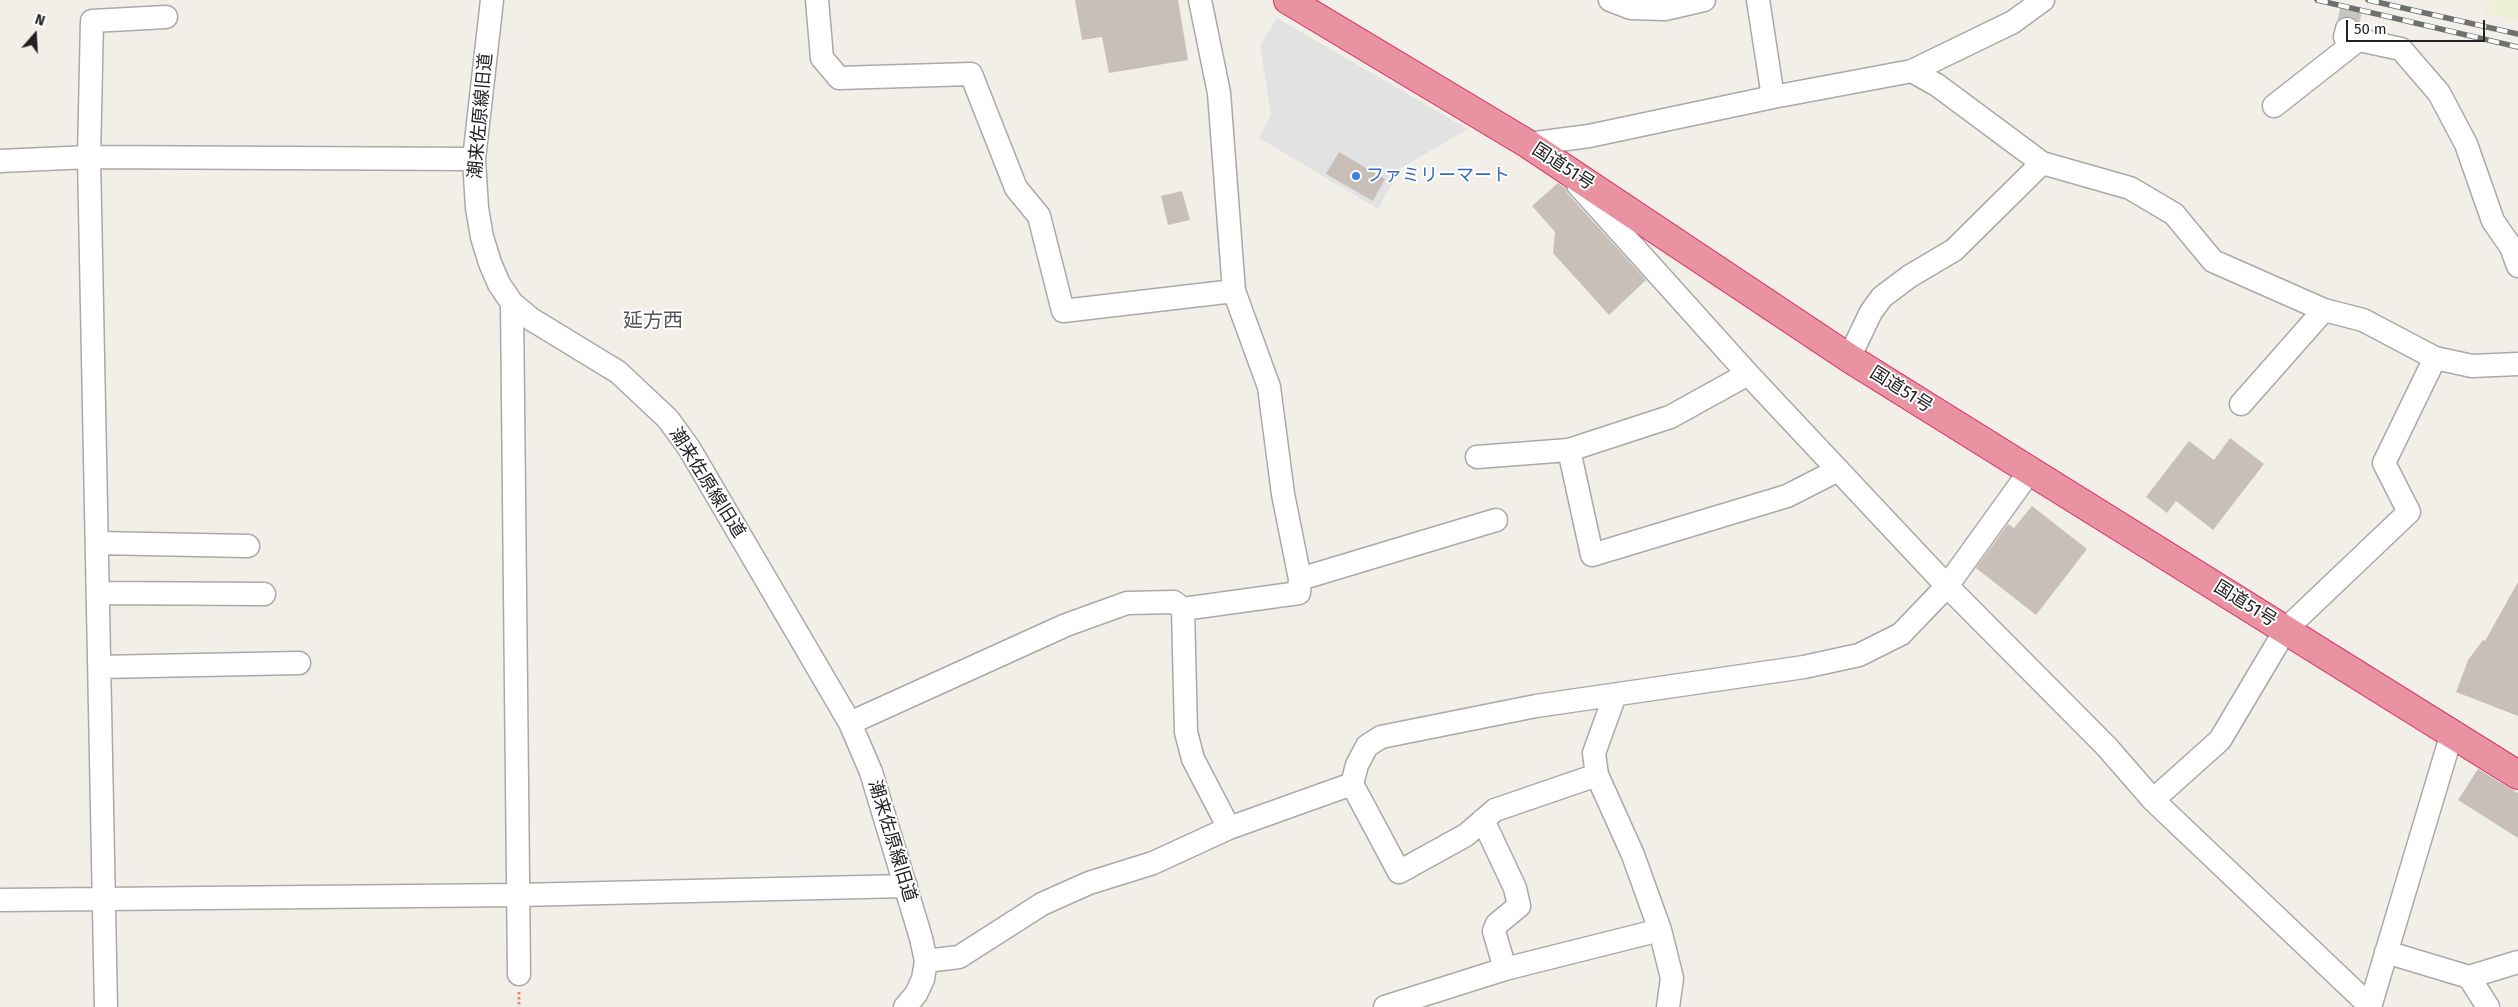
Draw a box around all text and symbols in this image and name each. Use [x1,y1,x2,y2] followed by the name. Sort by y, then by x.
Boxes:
[10,10,60,60] north arrow
[2348,10,2487,42] scale bar
[33,11,47,30] text: N
[2354,20,2387,38] text: 50 m
[465,52,497,180] street label: 潮来佐原線旧道
[1528,139,1598,195] street label: 国道51号
[1366,165,1510,187] place label: ファミリーマート
[1350,170,1362,182] marker: ファミリーマート
[623,309,683,333] district label: 延方西
[1866,362,1936,418] street label: 国道51号
[664,424,750,542] street label: 潮来佐原線旧道
[2210,576,2280,632] street label: 国道51号
[863,778,921,904] street label: 潮来佐原線旧道

